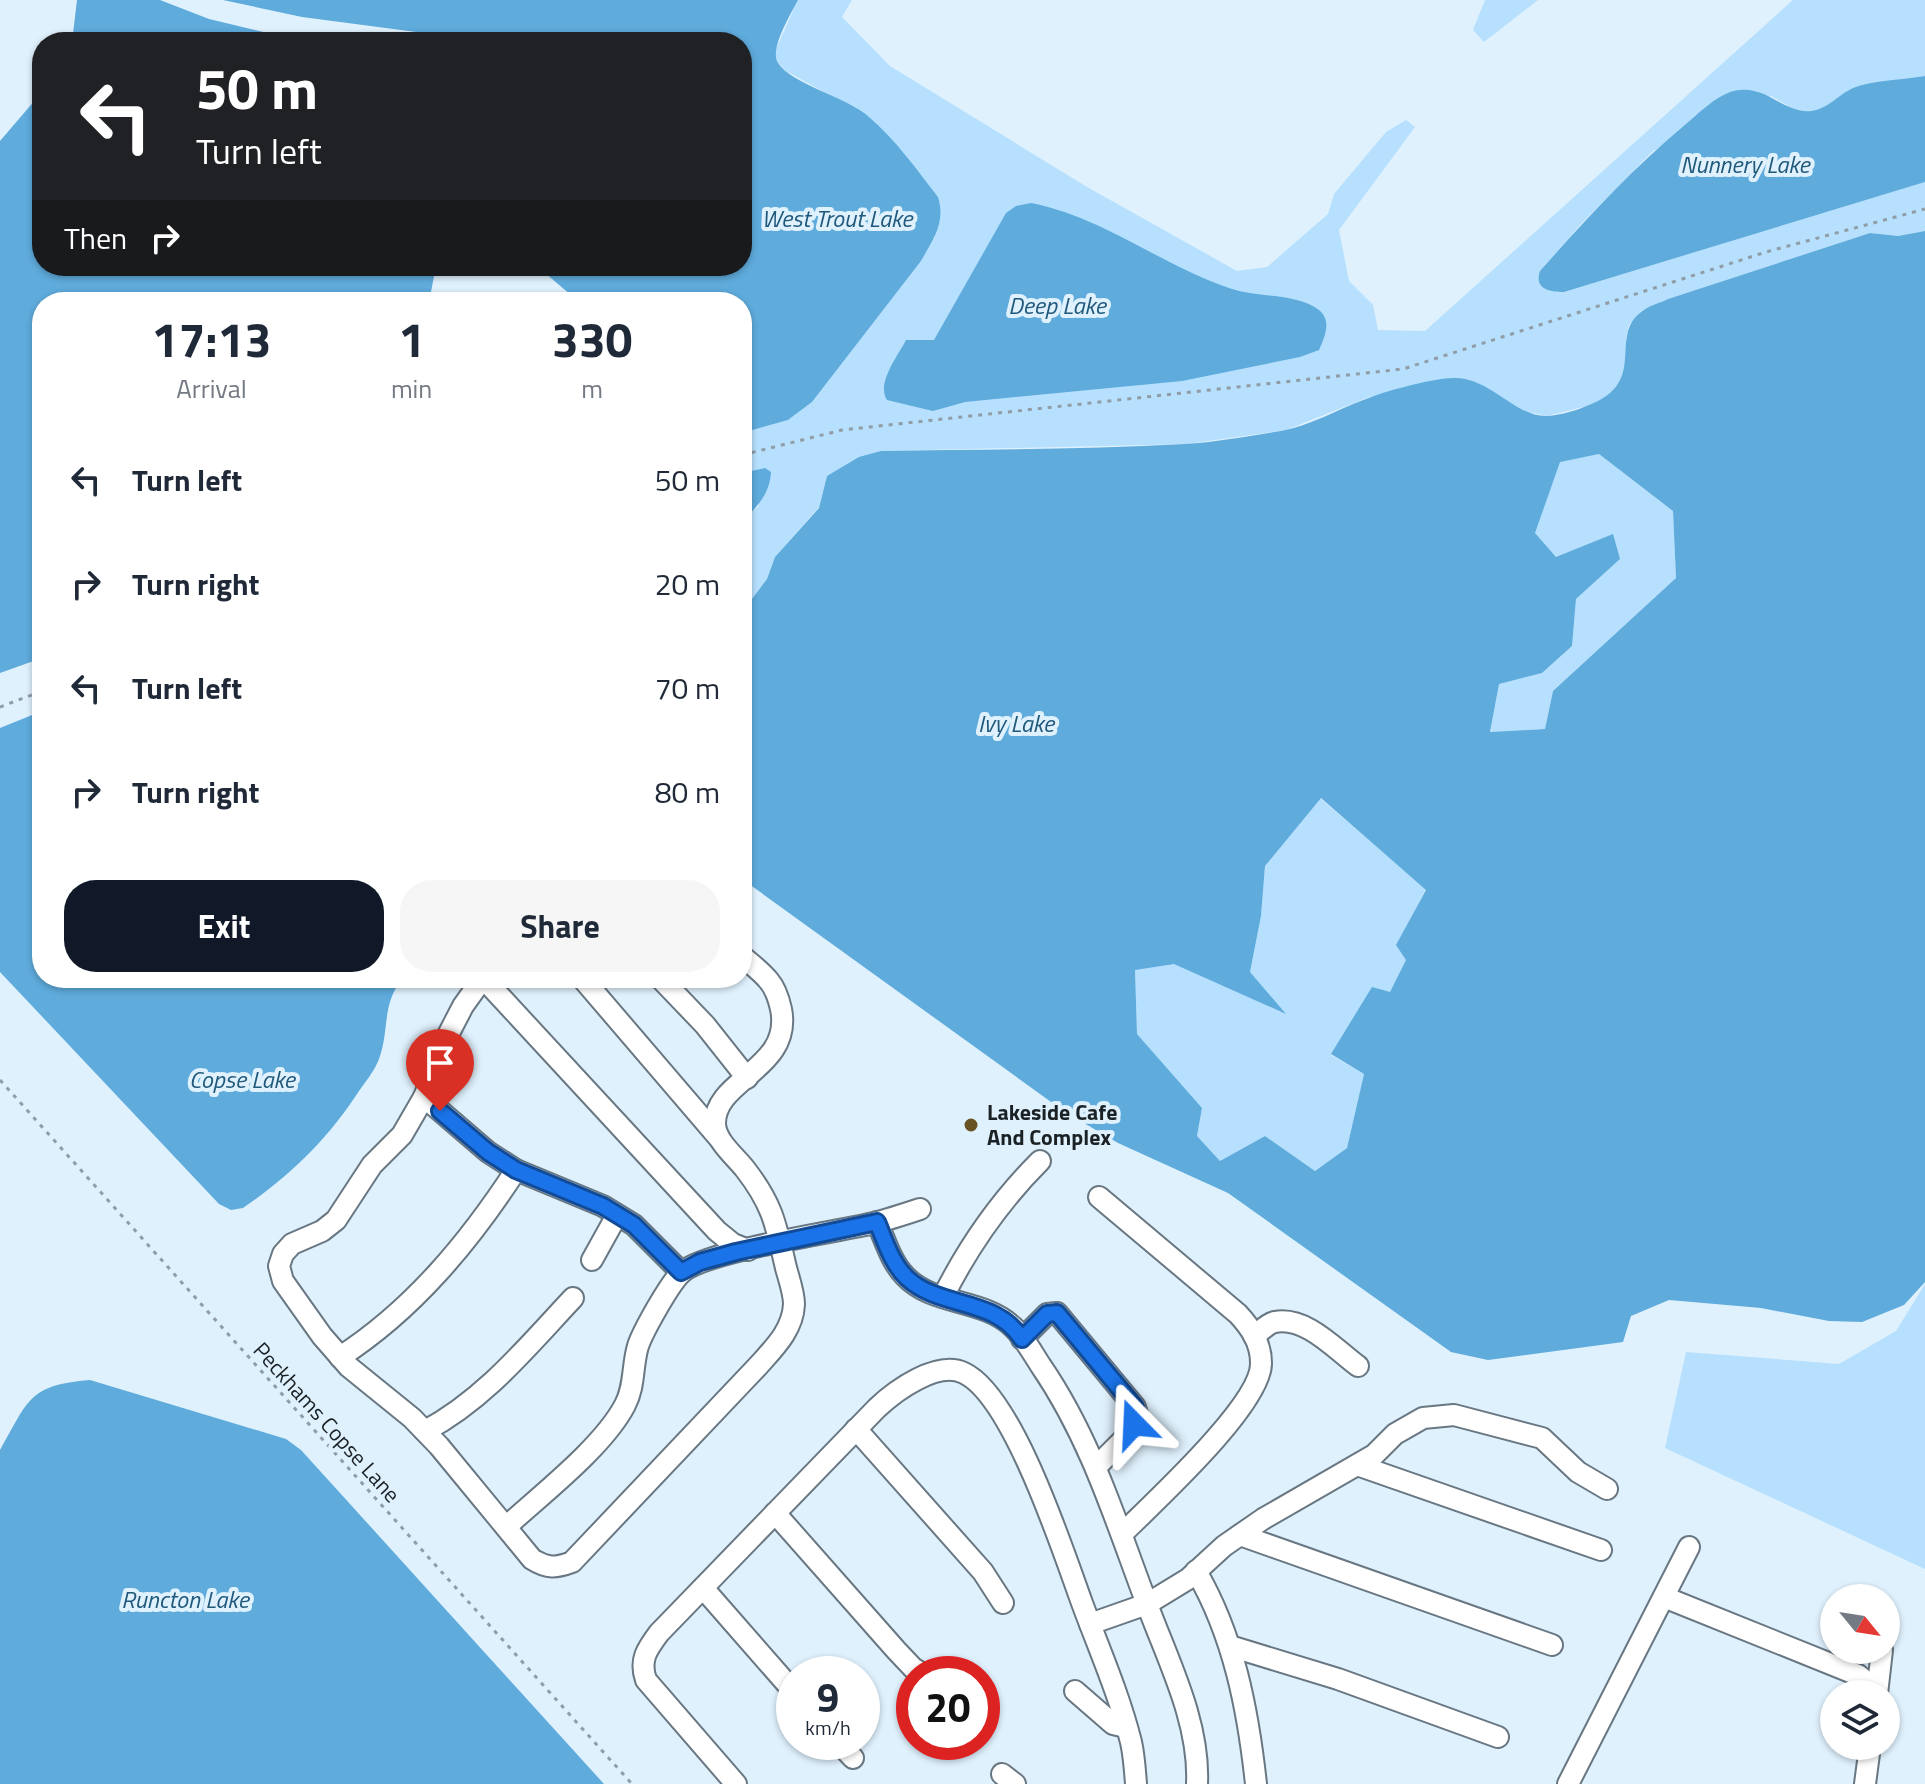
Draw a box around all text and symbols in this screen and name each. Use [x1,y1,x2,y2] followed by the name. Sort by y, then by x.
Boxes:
[196,46,318,131] text: 50 m
[64,64,168,168] icon: left
[196,123,322,178] text: Turn left
[1680,146,1812,182] water label: Nunnery Lake
[762,200,914,236] water label: West Trout Lake
[64,215,127,261] text: Then
[143,216,187,260] icon: right
[1008,287,1108,323] water label: Deep Lake
[152,303,271,376] text: 17:13
[398,303,425,376] text: 1
[552,303,632,376] text: 330
[176,369,247,408] text: Arrival
[391,369,432,408] text: min
[581,369,603,408] text: m
[132,457,242,503] text: Turn left
[655,457,720,503] text: 50 m
[64,458,108,502] icon: left
[132,561,260,607] text: Turn right
[655,561,720,607] text: 20 m
[64,562,108,606] icon: right
[132,665,242,711] text: Turn left
[655,665,720,711] text: 70 m
[64,666,108,710] icon: left
[978,705,1056,741] water label: Ivy Lake
[132,769,260,815] text: Turn right
[655,769,720,815] text: 80 m
[64,770,108,814] icon: right
[64,880,384,972] button: Exit
[400,880,720,972] button: Share
[406,1029,474,1111] pin
[418,1041,462,1085] icon: arrive
[189,1061,297,1097] water label: Copse Lake
[987,1095,1117,1154] place label: Lakeside Cafe And Complex
[962,1116,980,1134] marker: Lakeside Cafe And Complex
[245,1334,409,1510] street label: Peckhams Copse Lane
[1092,1382,1176,1466] position arrow
[121,1581,251,1617] water label: Runcton Lake
[1820,1584,1900,1664] north arrow
[1820,1584,1900,1760] map controls
[896,1656,1000,1760] speed limit sign: 20
[817,1667,839,1728] text: 9
[1820,1680,1900,1760] button: layers
[805,1712,851,1743] text: km/h

